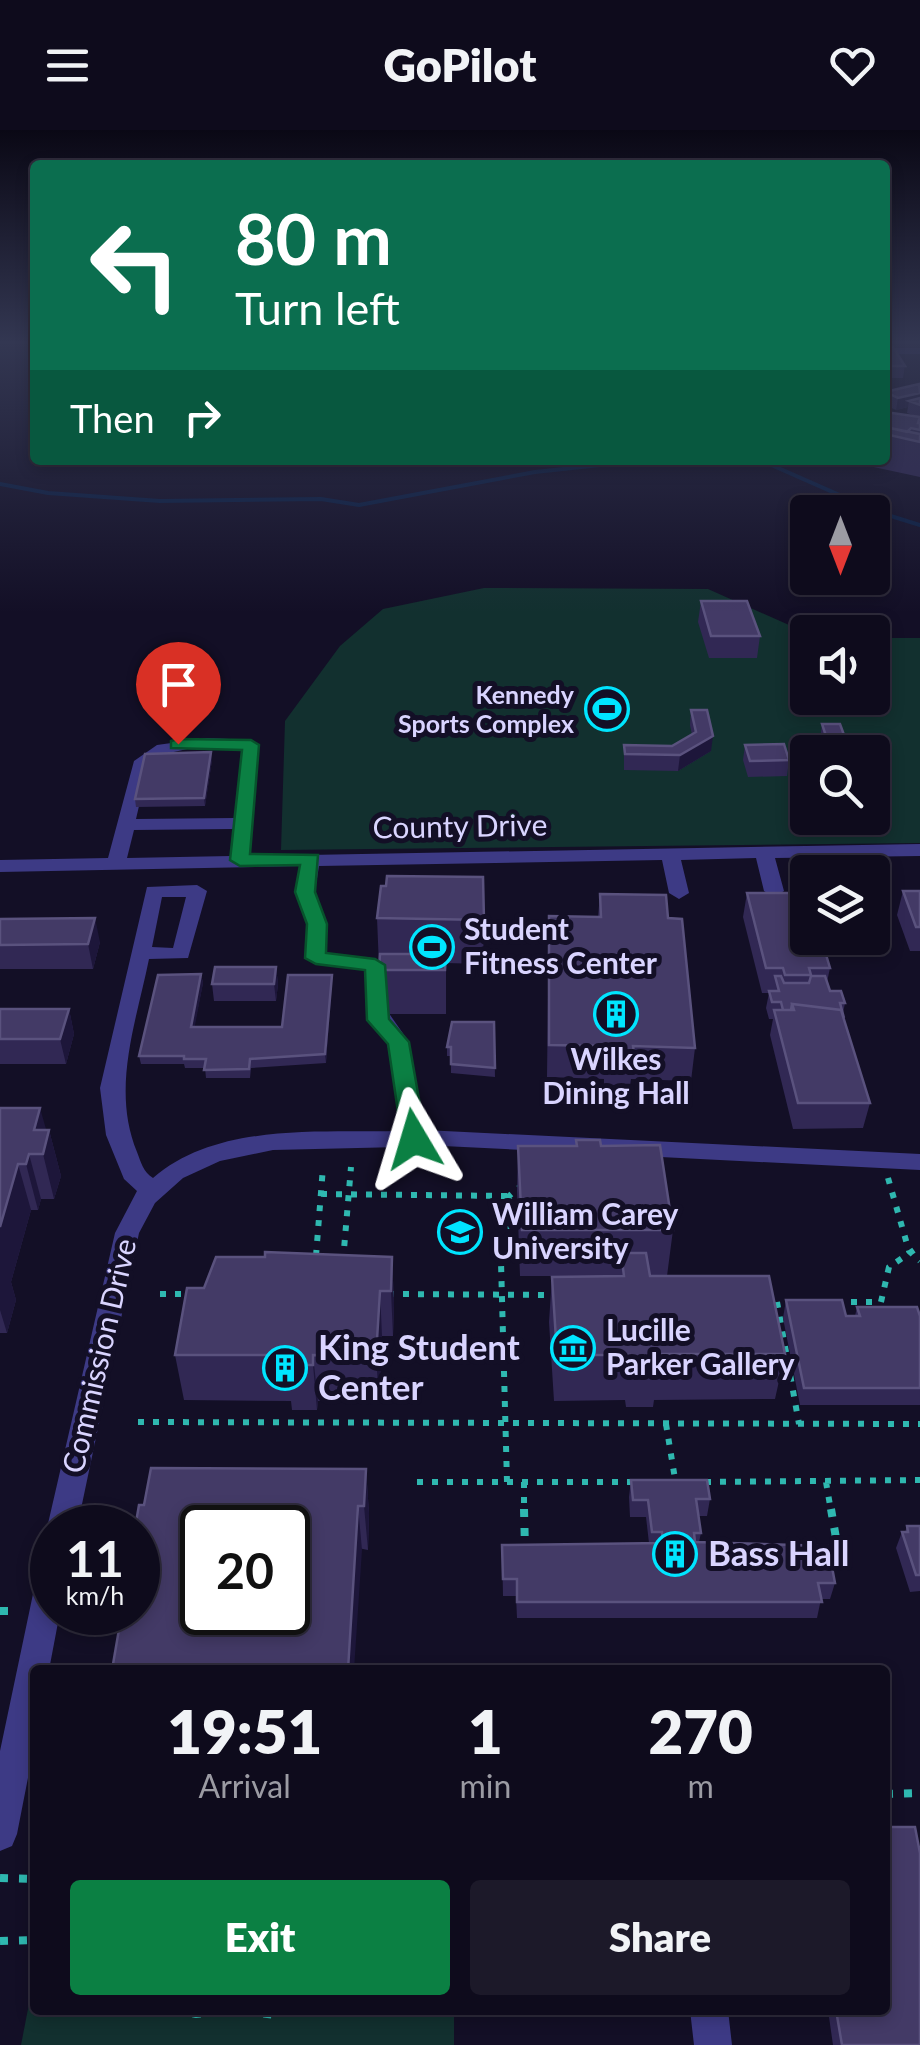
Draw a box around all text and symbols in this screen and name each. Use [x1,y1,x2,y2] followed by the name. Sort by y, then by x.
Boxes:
[40,38,95,93] icon: menu
[384,38,536,92] text: GoPilot
[825,38,880,93] icon: heart
[235,196,392,280] text: 80 m
[70,200,200,330] icon: left
[235,281,400,335] text: Turn left
[175,390,230,445] icon: right
[70,395,155,441] text: Then
[790,495,890,595] north arrow
[790,495,890,955] map controls
[790,615,890,715] button: sound
[136,642,221,745] pin
[151,657,206,712] icon: arrive
[398,679,575,738] place label: Kennedy Sports Complex
[584,686,630,732] sports icon: Kennedy Sports Complex
[790,735,890,835] button: search
[372,805,548,845] street label: County Drive
[790,855,890,955] button: layers
[464,910,658,980] place label: Student Fitness Center
[409,924,455,970] sports icon: Student Fitness Center
[593,991,639,1037] building icon: Wilkes Dining Hall
[542,1040,690,1110] place label: Wilkes Dining Hall
[362,1087,466,1191] position arrow
[492,1195,679,1265] place label: William Carey University
[437,1209,483,1255] school or university icon: William Carey University
[54,1235,143,1476] street label: Commission Drive
[606,1311,795,1381] place label: Lucille Parker Gallery
[318,1325,520,1407] place label: King Student Center
[550,1325,596,1371] museum icon: Lucille Parker Gallery
[262,1345,308,1391] building icon: King Student Center
[180,1505,310,1635] speed limit sign: 20
[66,1528,124,1588] text: 11
[652,1531,698,1577] building icon: Bass Hall
[708,1531,849,1573] place label: Bass Hall
[66,1580,124,1610] text: km/h
[167,1695,322,1767] text: 19:51
[468,1695,503,1767] text: 1
[648,1695,753,1767] text: 270
[199,1766,291,1805] text: Arrival
[459,1766,511,1805] text: min
[687,1766,714,1805] text: m
[70,1880,450,1995] button: Exit
[470,1880,850,1995] button: Share

